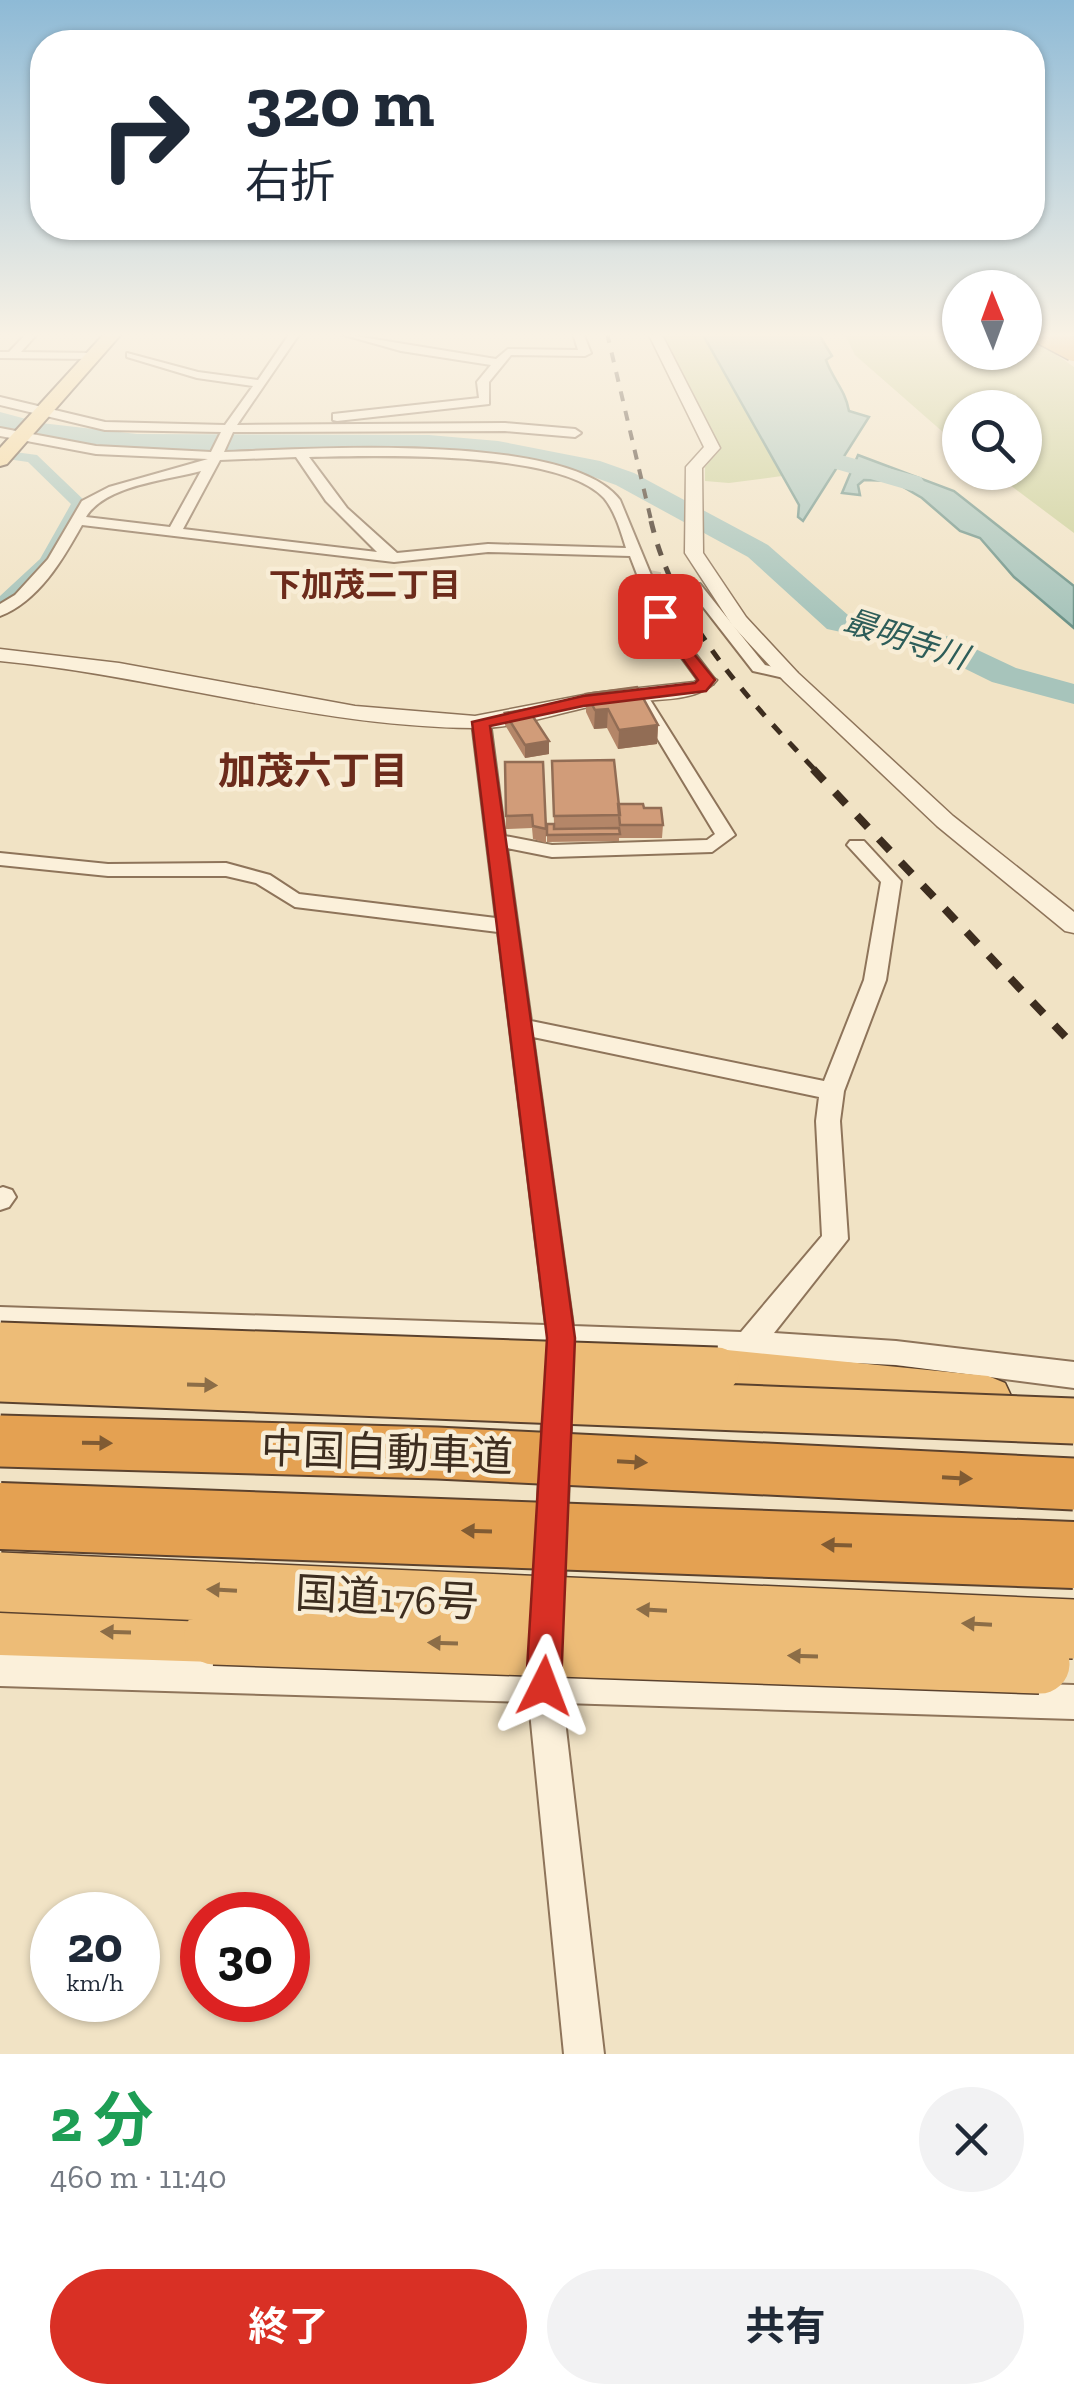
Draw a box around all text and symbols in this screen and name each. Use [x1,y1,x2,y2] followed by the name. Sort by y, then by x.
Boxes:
[245,60,435,144] text: 320 m
[80,70,210,200] icon: right
[245,155,335,209] text: 右折
[942,270,1042,370] north arrow
[942,270,1042,490] map controls
[942,390,1042,490] button: search
[269,566,461,604] district label: 下加茂二丁目
[618,574,703,659] pin
[633,589,688,644] icon: arrive
[839,601,976,678] water label: 最明寺川
[218,748,408,794] district label: 加茂六丁目
[187,1377,219,1393] one-way arrow
[260,1423,514,1482] street label: 中国自動車道
[82,1435,114,1451] one-way arrow
[617,1454,649,1470] one-way arrow
[941,1470,973,1486] one-way arrow
[460,1523,492,1539] one-way arrow
[820,1537,852,1553] one-way arrow
[294,1567,480,1628] street label: 国道176号
[206,1582,238,1598] one-way arrow
[635,1601,667,1617] one-way arrow
[960,1616,992,1632] one-way arrow
[100,1624,132,1640] one-way arrow
[492,1634,596,1738] position arrow
[426,1635,458,1651] one-way arrow
[786,1648,818,1664] one-way arrow
[180,1892,310,2022] speed limit sign: 30
[67,1915,123,1975] text: 20
[66,1967,124,1997] text: km/h
[50,2084,153,2156] text: 2 分
[919,2087,1024,2192] button: close
[50,2158,227,2196] text: 460 m · 11:40
[50,2269,527,2384] button: 終了
[547,2269,1024,2384] button: 共有

